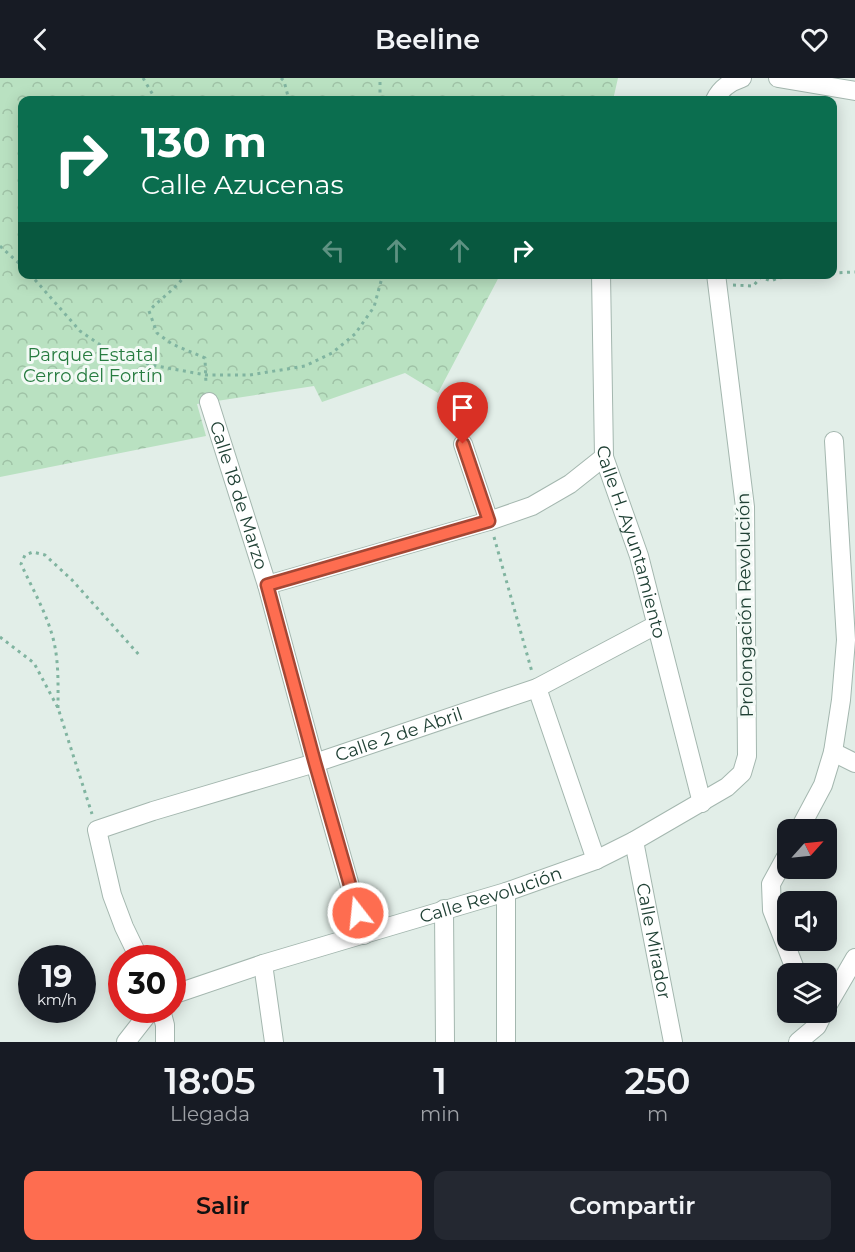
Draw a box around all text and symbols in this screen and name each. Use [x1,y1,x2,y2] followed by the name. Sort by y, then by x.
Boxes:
[24,23,57,56] icon: back
[375,23,480,56] text: Beeline
[798,23,831,56] icon: heart
[141,116,267,168] text: 130 m
[42,120,120,198] icon: right
[141,168,344,201] text: Calle Azucenas
[317,234,350,267] icon: left
[380,234,413,267] icon: ahead
[443,234,476,267] icon: ahead
[506,234,539,267] icon: right
[23,344,163,387] park label: Parque Estatal Cerro del Fortín
[437,382,488,444] pin
[446,391,479,424] icon: arrive
[205,418,272,572] street label: Calle 18 de Marzo
[593,445,671,641] street label: Calle H. Ayuntamiento
[732,492,758,718] street label: Prolongación Revolución
[332,703,466,766] street label: Calle 2 de Abril
[777,819,837,879] north arrow
[777,819,837,1023] map controls
[417,862,565,928] street label: Calle Revolución
[326,881,390,945] position arrow
[631,881,676,1001] street label: Calle Mirador
[777,891,837,951] button: sound
[108,945,186,1023] speed limit sign: 30
[42,958,72,995] text: 19
[777,963,837,1023] button: layers
[37,990,77,1009] text: km/h
[164,1059,256,1103] text: 18:05
[433,1059,447,1103] text: 1
[624,1059,691,1103] text: 250
[170,1102,250,1126] text: Llegada
[420,1102,460,1126] text: min
[647,1102,668,1126] text: m
[24,1171,422,1240] button: Salir
[434,1171,831,1240] button: Compartir

